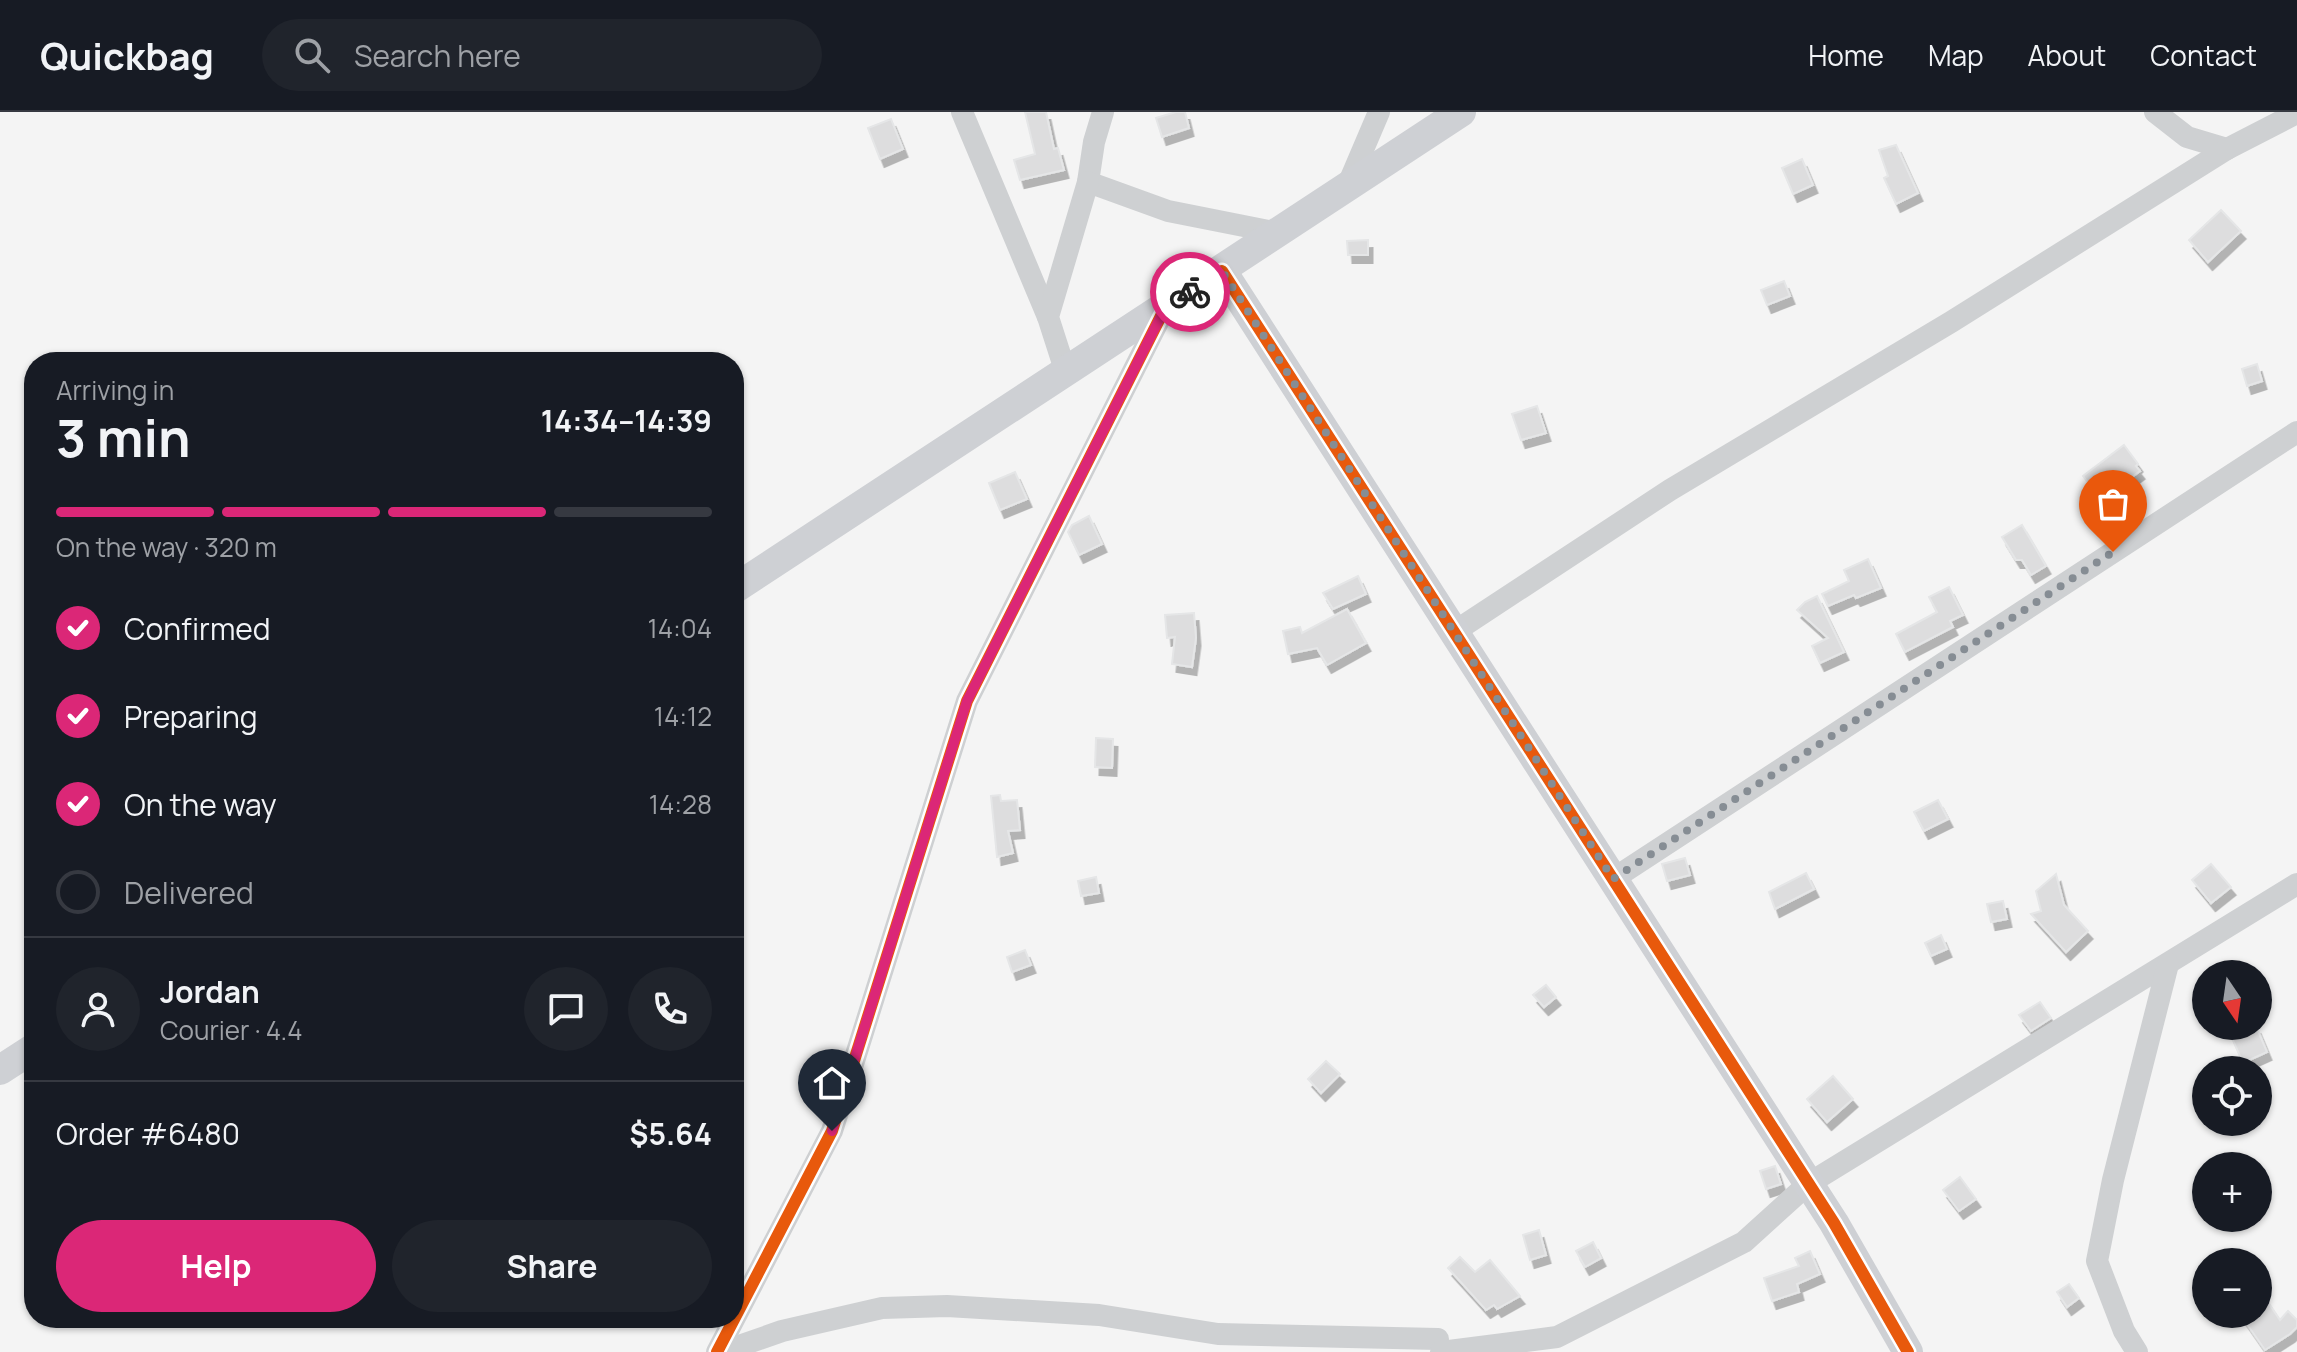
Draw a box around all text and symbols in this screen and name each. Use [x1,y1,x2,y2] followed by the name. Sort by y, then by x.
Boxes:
[262,19,822,91] search box
[40,29,214,81] text: Quickbag
[290,33,334,77] icon: search
[354,35,521,76] text: Search here
[1808,36,1884,74] text: Home
[1928,36,1984,74] text: Map
[2028,36,2106,74] text: About
[2150,36,2257,74] text: Contact
[1150,252,1230,332] courier
[1168,270,1212,314] icon: bike
[56,372,174,408] text: Arriving in
[541,400,712,441] text: 14:34–14:39
[56,402,191,473] text: 3 min
[2079,470,2147,552] pin
[2091,482,2135,526] icon: bag
[56,529,277,565] text: On the way · 320 m
[56,606,100,650] icon: check
[124,608,271,649] text: Confirmed
[648,610,712,646] text: 14:04
[56,694,100,738] icon: check
[124,696,258,737] text: Preparing
[654,698,712,734] text: 14:12
[56,782,100,826] icon: check
[124,784,277,825] text: On the way
[649,786,712,822] text: 14:28
[124,872,254,913] text: Delivered
[2192,960,2272,1040] north arrow
[2192,960,2272,1328] map controls
[56,967,140,1051] button: person
[524,967,608,1051] button: chat
[628,967,712,1051] button: phone
[160,971,260,1012] text: Jordan
[160,1012,302,1048] text: Courier · 4.4
[798,1049,866,1131] pin
[2192,1056,2272,1136] button: locate
[810,1061,854,1105] icon: home
[56,1113,240,1154] text: Order #6480
[630,1113,712,1154] text: $5.64
[2192,1152,2272,1232] button: +
[56,1220,376,1312] button: Help
[392,1220,712,1312] button: Share
[2192,1248,2272,1328] button: −

